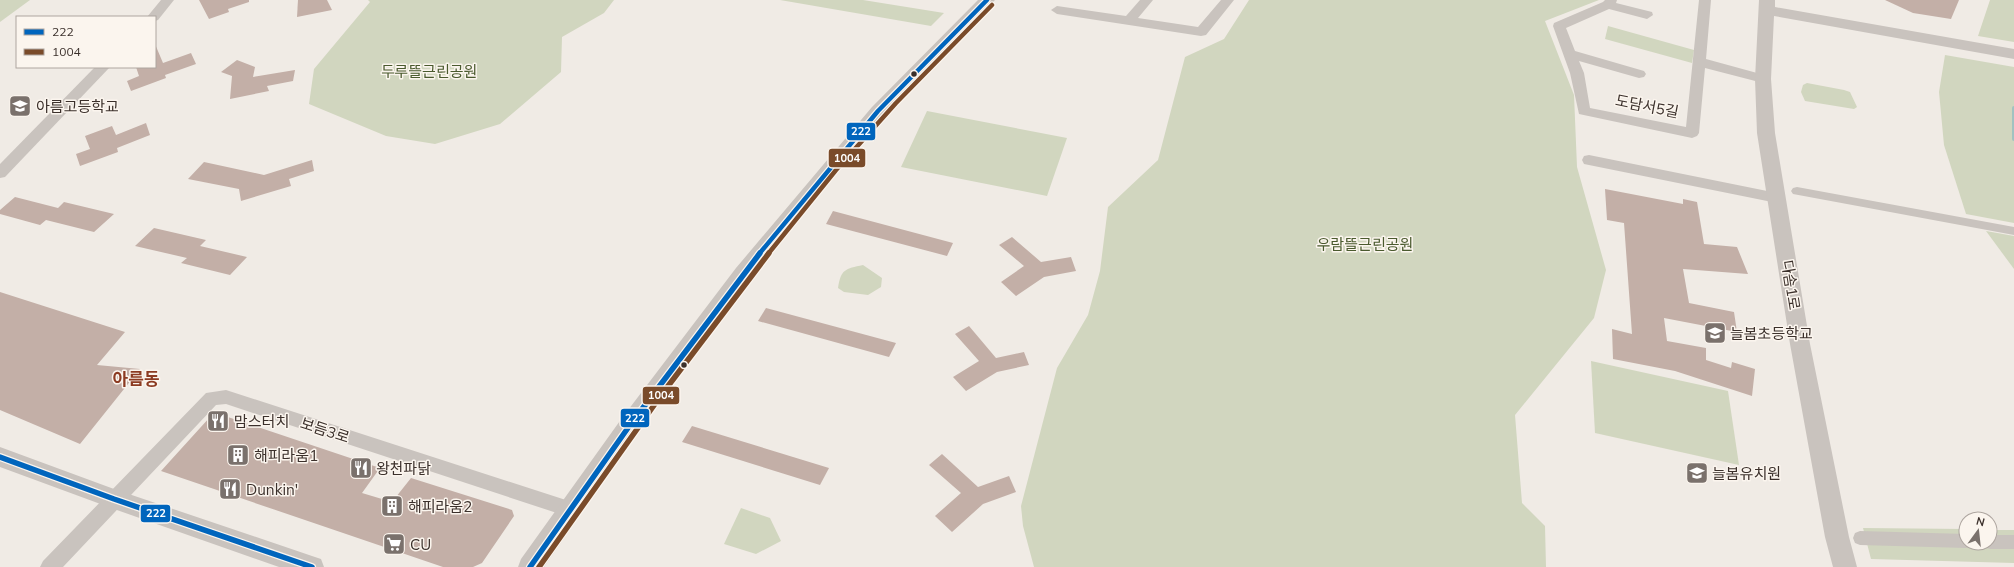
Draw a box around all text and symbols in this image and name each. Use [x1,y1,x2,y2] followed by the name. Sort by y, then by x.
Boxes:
[16,16,156,68] legend
[52,24,74,39] text: 222
[52,44,81,59] text: 1004
[381,62,477,81] park label: 두루뜰근린공원
[909,69,919,79] unlabelled marker
[1614,91,1680,121] street label: 도담서5길
[7,93,33,119] school or university icon: 아름고등학교
[36,97,119,116] place label: 아름고등학교
[846,122,876,141] line badge: 222
[851,124,871,138] text: 222
[828,148,866,168] line badge: 1004
[834,151,861,165] text: 1004
[1317,235,1413,254] park label: 우람뜰근린공원
[1778,259,1804,311] street label: 다솜1로
[1702,320,1728,346] school or university icon: 늘봄초등학교
[1730,324,1813,343] place label: 늘봄초등학교
[679,360,689,370] unlabelled marker
[113,368,160,389] district label: 아름동
[642,386,680,405] line badge: 1004
[648,388,675,402] text: 1004
[205,408,231,434] restaurant icon: 맘스터치
[620,408,650,428] line badge: 222
[625,411,645,425] text: 222
[234,412,289,431] place label: 맘스터치
[298,413,352,447] street label: 보듬3로
[225,442,251,468] building icon: 해피라움1
[254,446,318,465] place label: 해피라움1
[348,455,374,481] restaurant icon: 왕천파닭
[376,459,431,478] place label: 왕천파닭
[1684,460,1710,486] school or university icon: 늘봄유치원
[1712,464,1781,483] place label: 늘봄유치원
[217,476,243,502] restaurant icon: Dunkin'
[246,480,298,499] place label: Dunkin'
[379,493,405,519] building icon: 해피라움2
[408,497,472,516] place label: 해피라움2
[140,504,171,523] line badge: 222
[146,506,166,520] text: 222
[1958,511,1998,551] north arrow
[1975,514,1986,529] text: N
[381,531,407,557] supermarket icon: CU
[410,535,431,554] place label: CU

